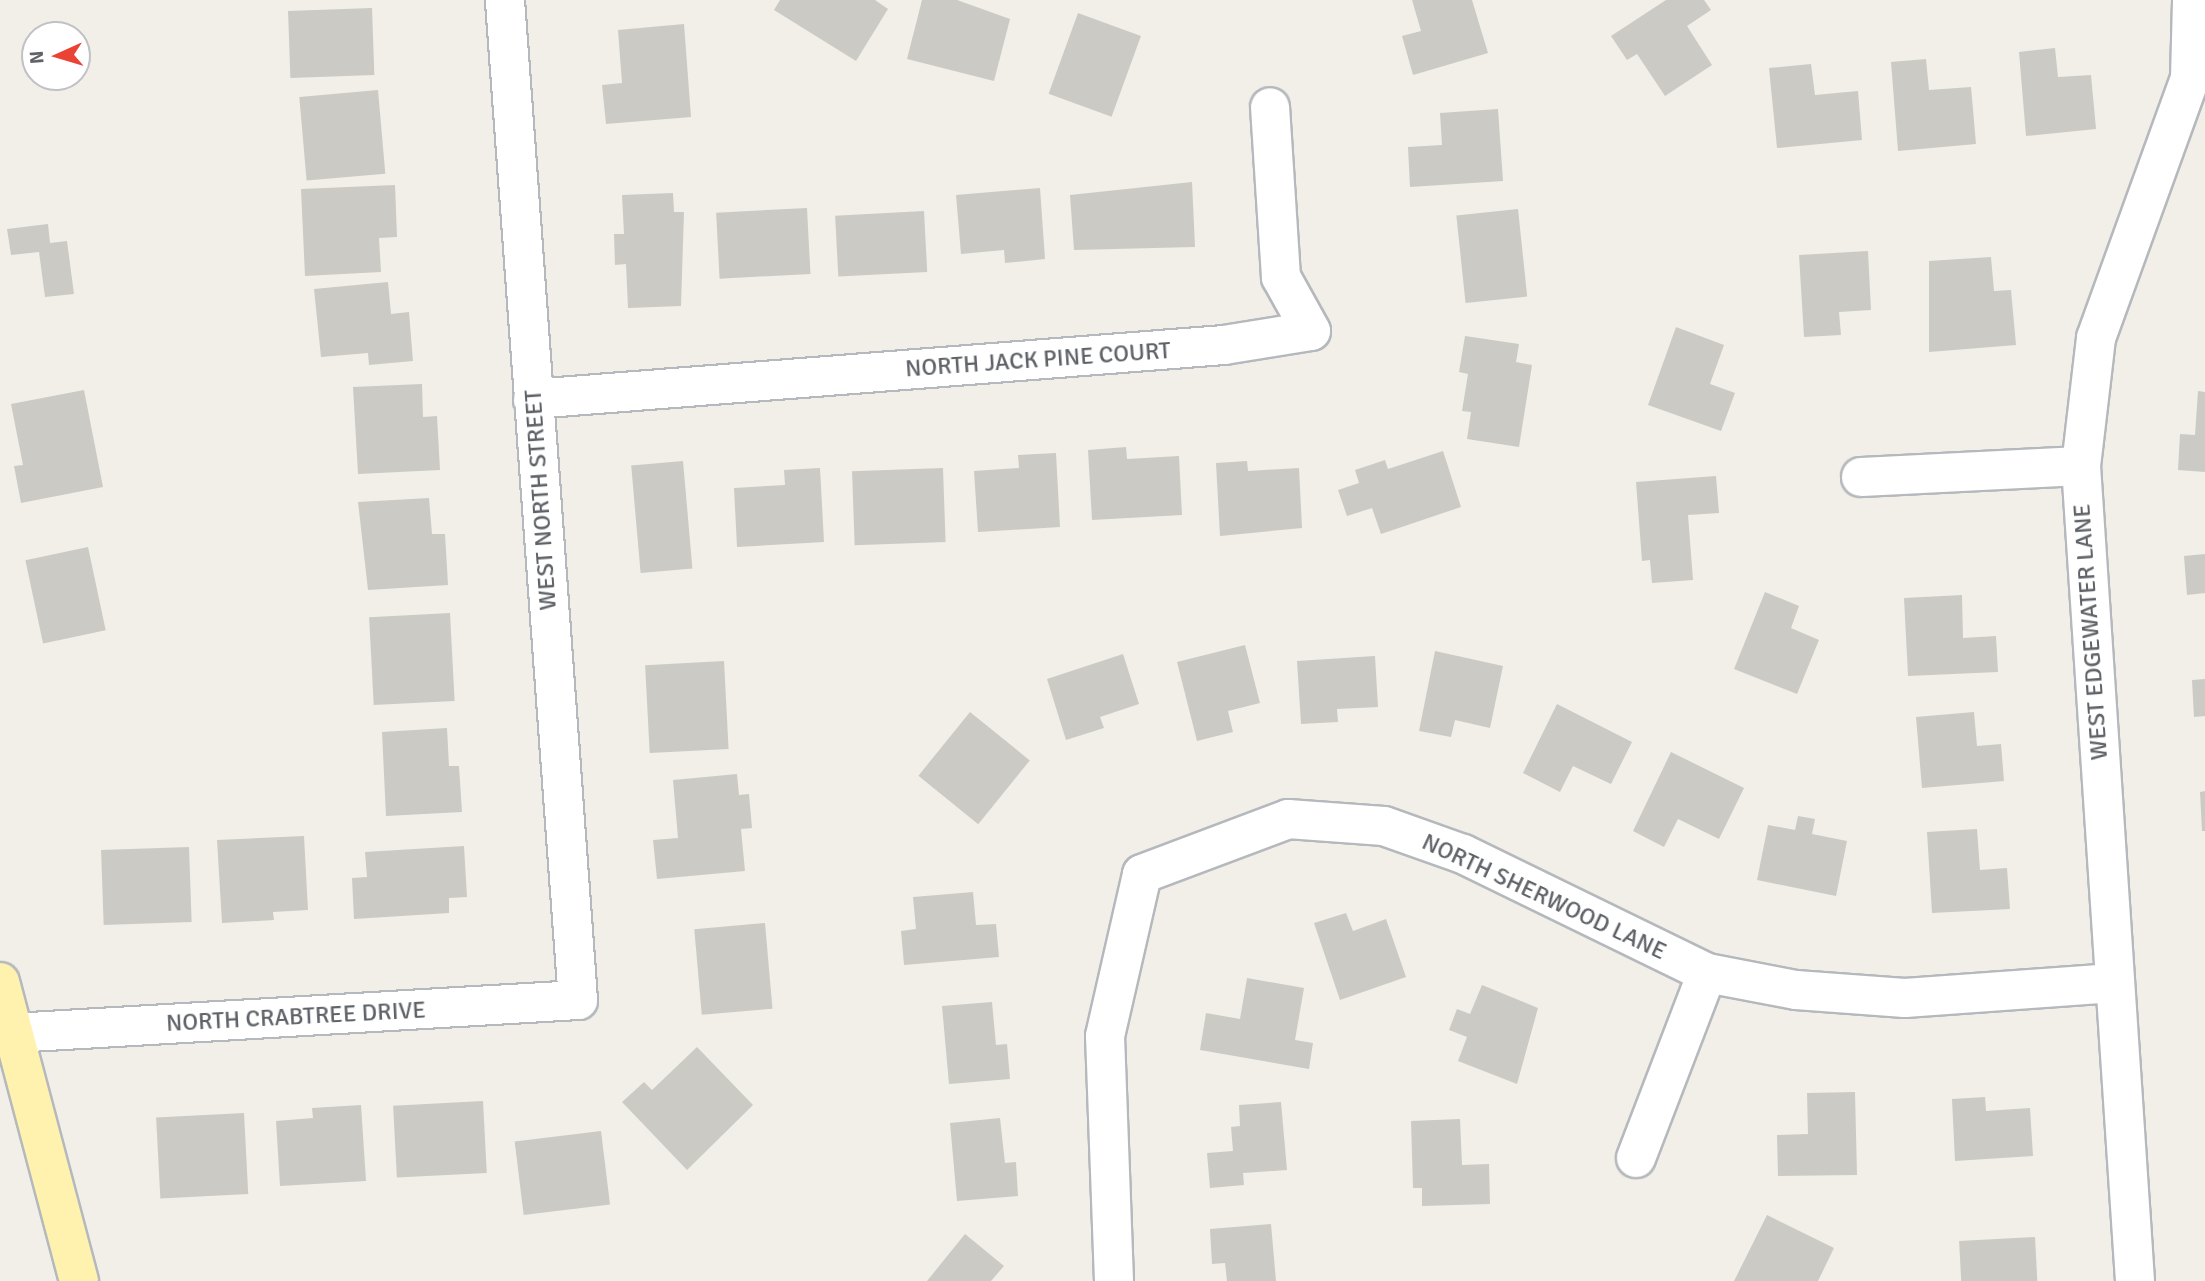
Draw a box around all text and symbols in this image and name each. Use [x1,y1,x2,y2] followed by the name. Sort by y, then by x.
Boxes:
[21,21,91,91] north arrow
[25,50,49,65] text: N
[904,336,1172,384] street label: NORTH JACK PINE COURT
[519,389,563,611] street label: WEST NORTH STREET
[2068,503,2114,761] street label: WEST EDGEWATER LANE
[1417,828,1671,966] street label: NORTH SHERWOOD LANE
[165,996,427,1038] street label: NORTH CRABTREE DRIVE

